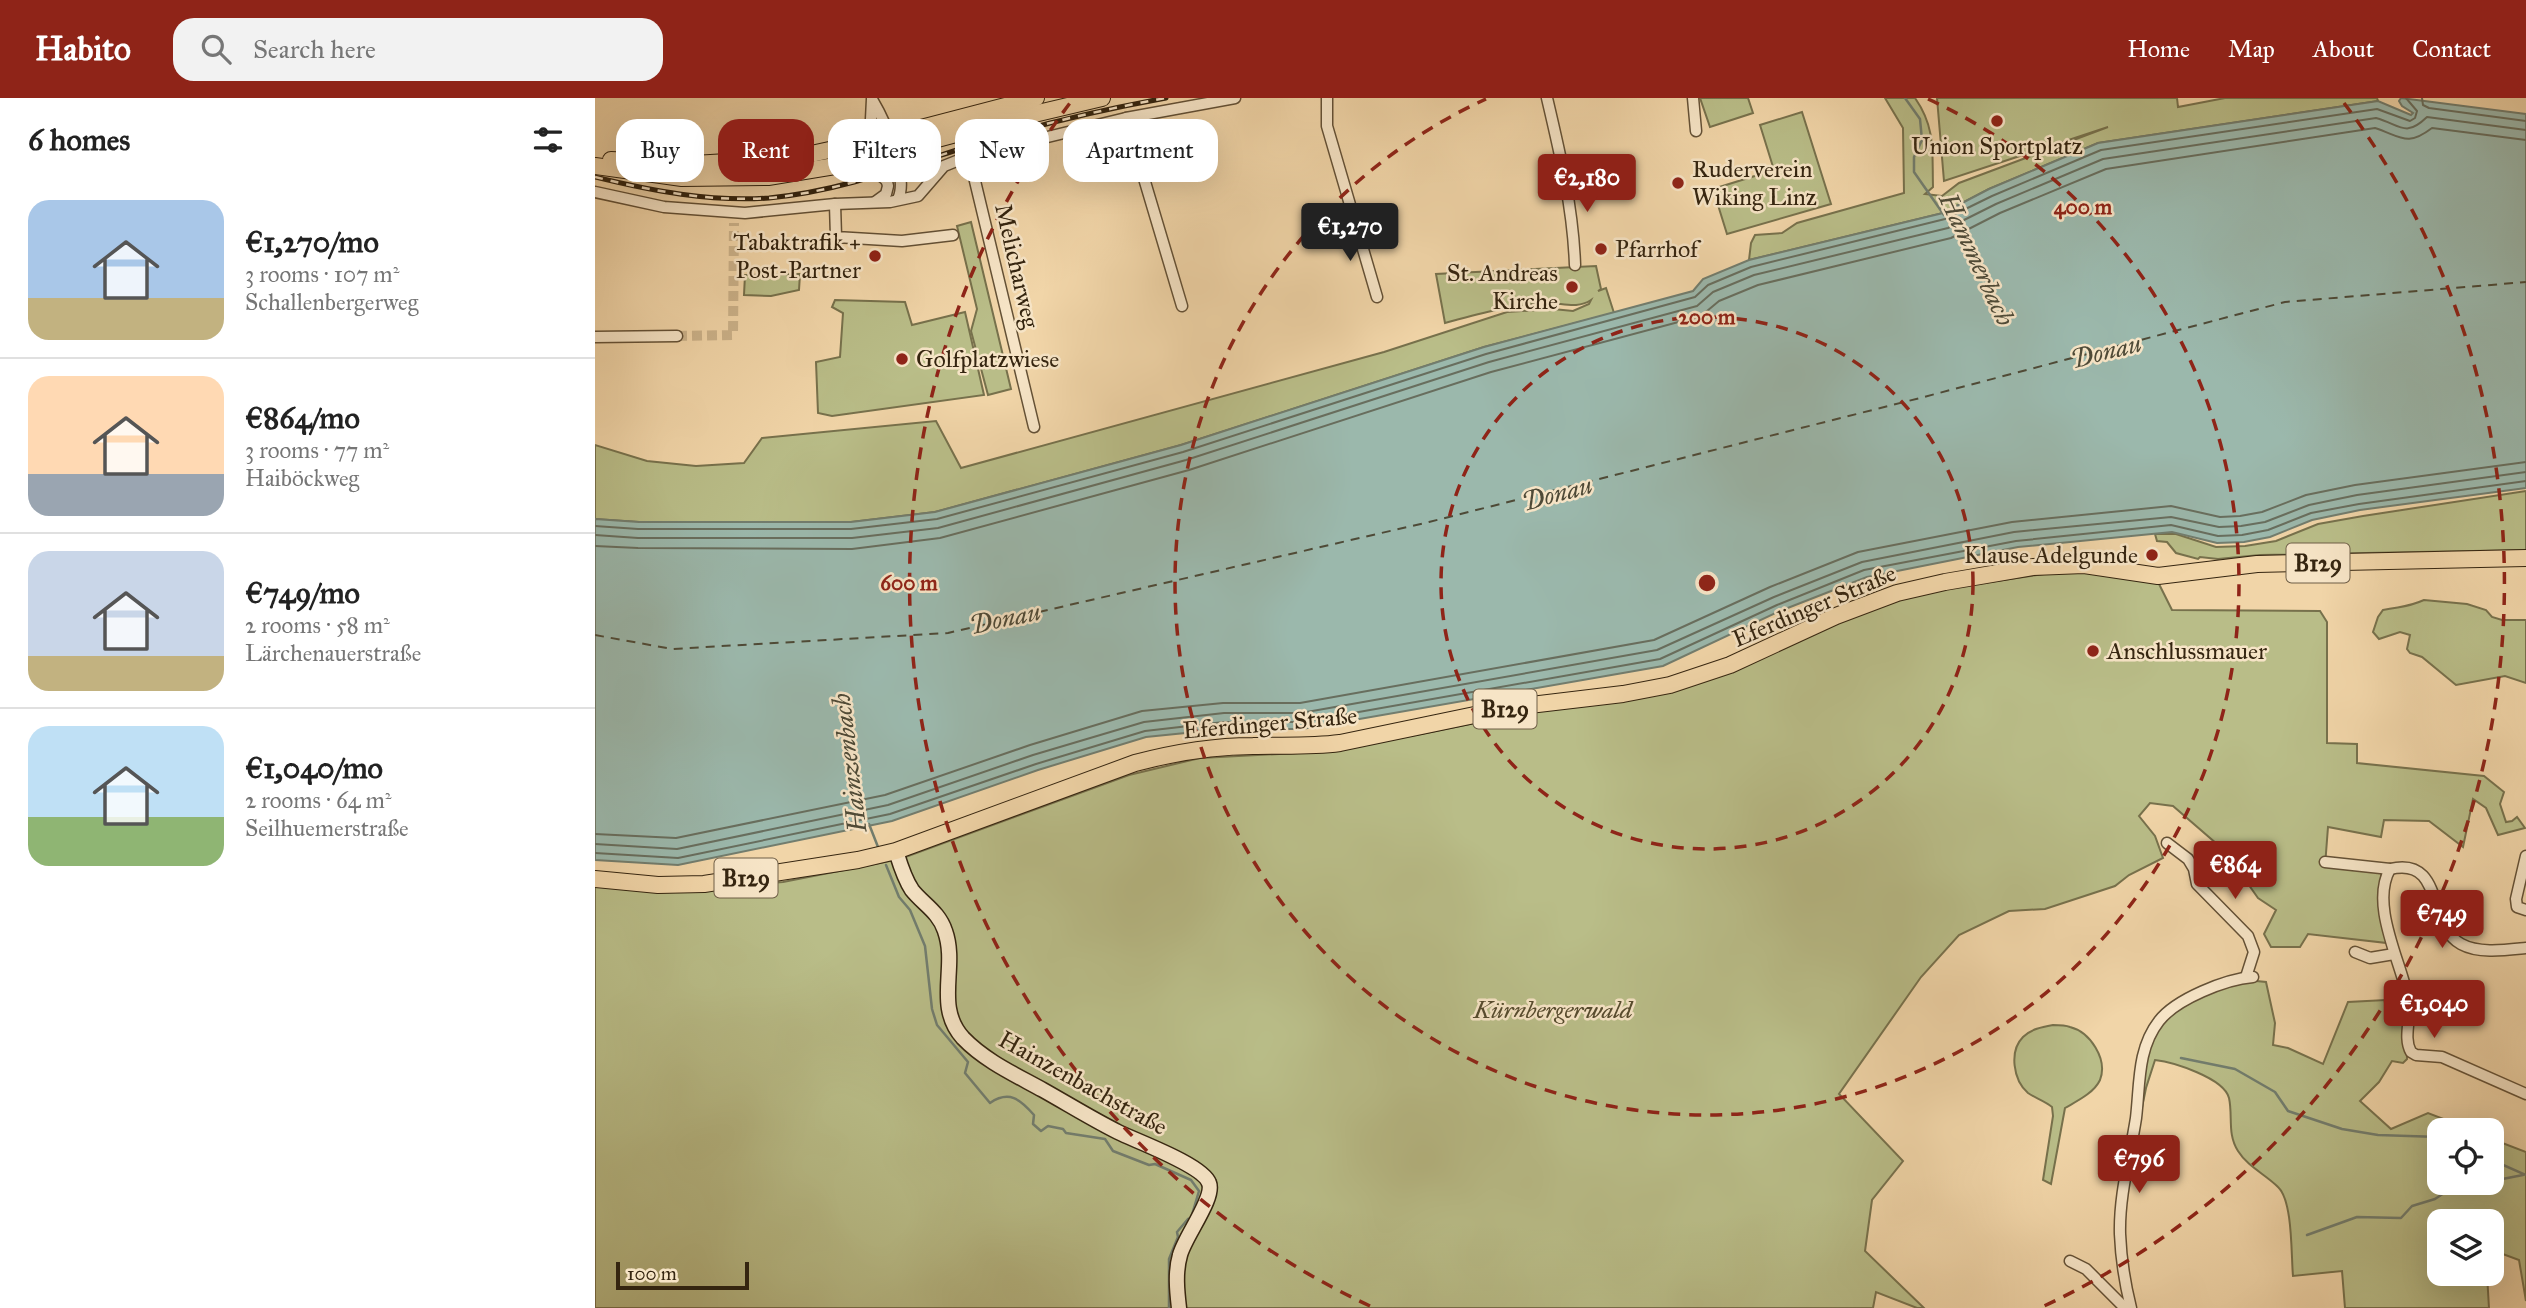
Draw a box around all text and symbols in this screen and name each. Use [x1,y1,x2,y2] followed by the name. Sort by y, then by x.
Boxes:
[173,18,663,81] search box
[35,29,131,69] text: Habito
[197,30,235,68] icon: search
[253,33,376,65] text: Search here
[2127,34,2190,64] text: Home
[2228,34,2275,64] text: Map
[2313,34,2374,64] text: About
[2412,34,2491,64] text: Contact
[1989,113,2005,129] marker: Union Sportplatz
[616,119,704,182] chip: Buy
[718,119,814,182] chip: Rent
[828,119,941,182] chip: Filters
[955,119,1049,182] chip: New
[1063,119,1218,182] chip: Apartment
[529,121,567,159] icon: filters
[28,122,130,158] text: 6 homes
[1911,131,2083,161] place label: Union Sportplatz
[1692,154,1817,212] place label: Ruderverein Wiking Linz
[1530,155,1644,214] pin: €2,180
[1554,163,1620,191] text: €2,180
[1670,175,1686,191] marker: Ruderverein Wiking Linz
[1932,186,2022,331] water label: Hammerbach
[2054,194,2113,220] text: 400 m
[988,201,1046,332] street label: Melicharweg
[1293,204,1407,263] pin: €1,270
[1317,212,1383,240] text: €1,270
[245,224,379,260] text: €1,270/mo
[733,227,861,285] place label: Tabaktrafik + Post-Partner
[84,228,168,312] icon: home
[1615,234,1702,264] place label: Pfarrhof
[1593,241,1609,257] marker: Pfarrhof
[867,248,883,264] marker: Tabaktrafik + Post-Partner
[1447,258,1558,316] place label: St. Andreas Kirche
[245,260,399,288] text: 3 rooms · 107 m²
[1564,279,1580,295] marker: St. Andreas Kirche
[245,288,418,316] text: Schallenbergerweg
[1679,304,1736,330] text: 200 m
[2067,327,2145,375] water label: Donau
[916,344,1059,374] place label: Golfplatzwiese
[894,351,910,367] marker: Golfplatzwiese
[245,400,360,436] text: €864/mo
[84,404,168,488] icon: home
[245,436,389,464] text: 3 rooms · 77 m²
[245,464,359,492] text: Haiböckweg
[1518,468,1596,518] water label: Donau
[1964,540,2138,570] place label: Klause Adelgunde
[2287,544,2349,583] road number: B129
[2144,547,2160,563] marker: Klause Adelgunde
[1728,558,1900,654] street label: Eferdinger Straße
[880,570,938,596] text: 600 m
[1695,571,1719,595] centre of rings
[245,575,360,611] text: €749/mo
[84,579,168,663] icon: home
[967,595,1043,641] water label: Donau
[245,611,390,639] text: 2 rooms · 58 m²
[2106,636,2267,666] place label: Anschlussmauer
[245,639,421,667] text: Lärchenauerstraße
[2085,643,2101,659] marker: Anschlussmauer
[1473,690,1537,729] road number: B129
[825,691,874,836] water label: Hainzenbach
[1182,700,1358,746] street label: Eferdinger Straße
[245,750,383,786] text: €1,040/mo
[84,754,168,838] icon: home
[245,786,391,814] text: 2 rooms · 64 m²
[245,814,409,842] text: Seilhuemerstraße
[2194,842,2276,901] pin: €864
[2210,850,2260,878] text: €864
[715,858,777,898] road number: B129
[2401,890,2483,950] pin: €749
[2417,899,2467,927] text: €749
[2377,981,2491,1040] pin: €1,040
[2400,989,2468,1017] text: €1,040
[1473,995,1634,1025] park label: Kürnbergerwald
[993,1024,1173,1142] street label: Hainzenbachstraße
[2427,1118,2504,1286] map controls
[2427,1118,2504,1195] button: locate
[2098,1136,2180,1195] pin: €796
[2114,1144,2164,1172] text: €796
[2427,1209,2504,1286] button: layers
[616,1259,749,1291] scale bar
[627,1262,677,1285] text: 100 m

